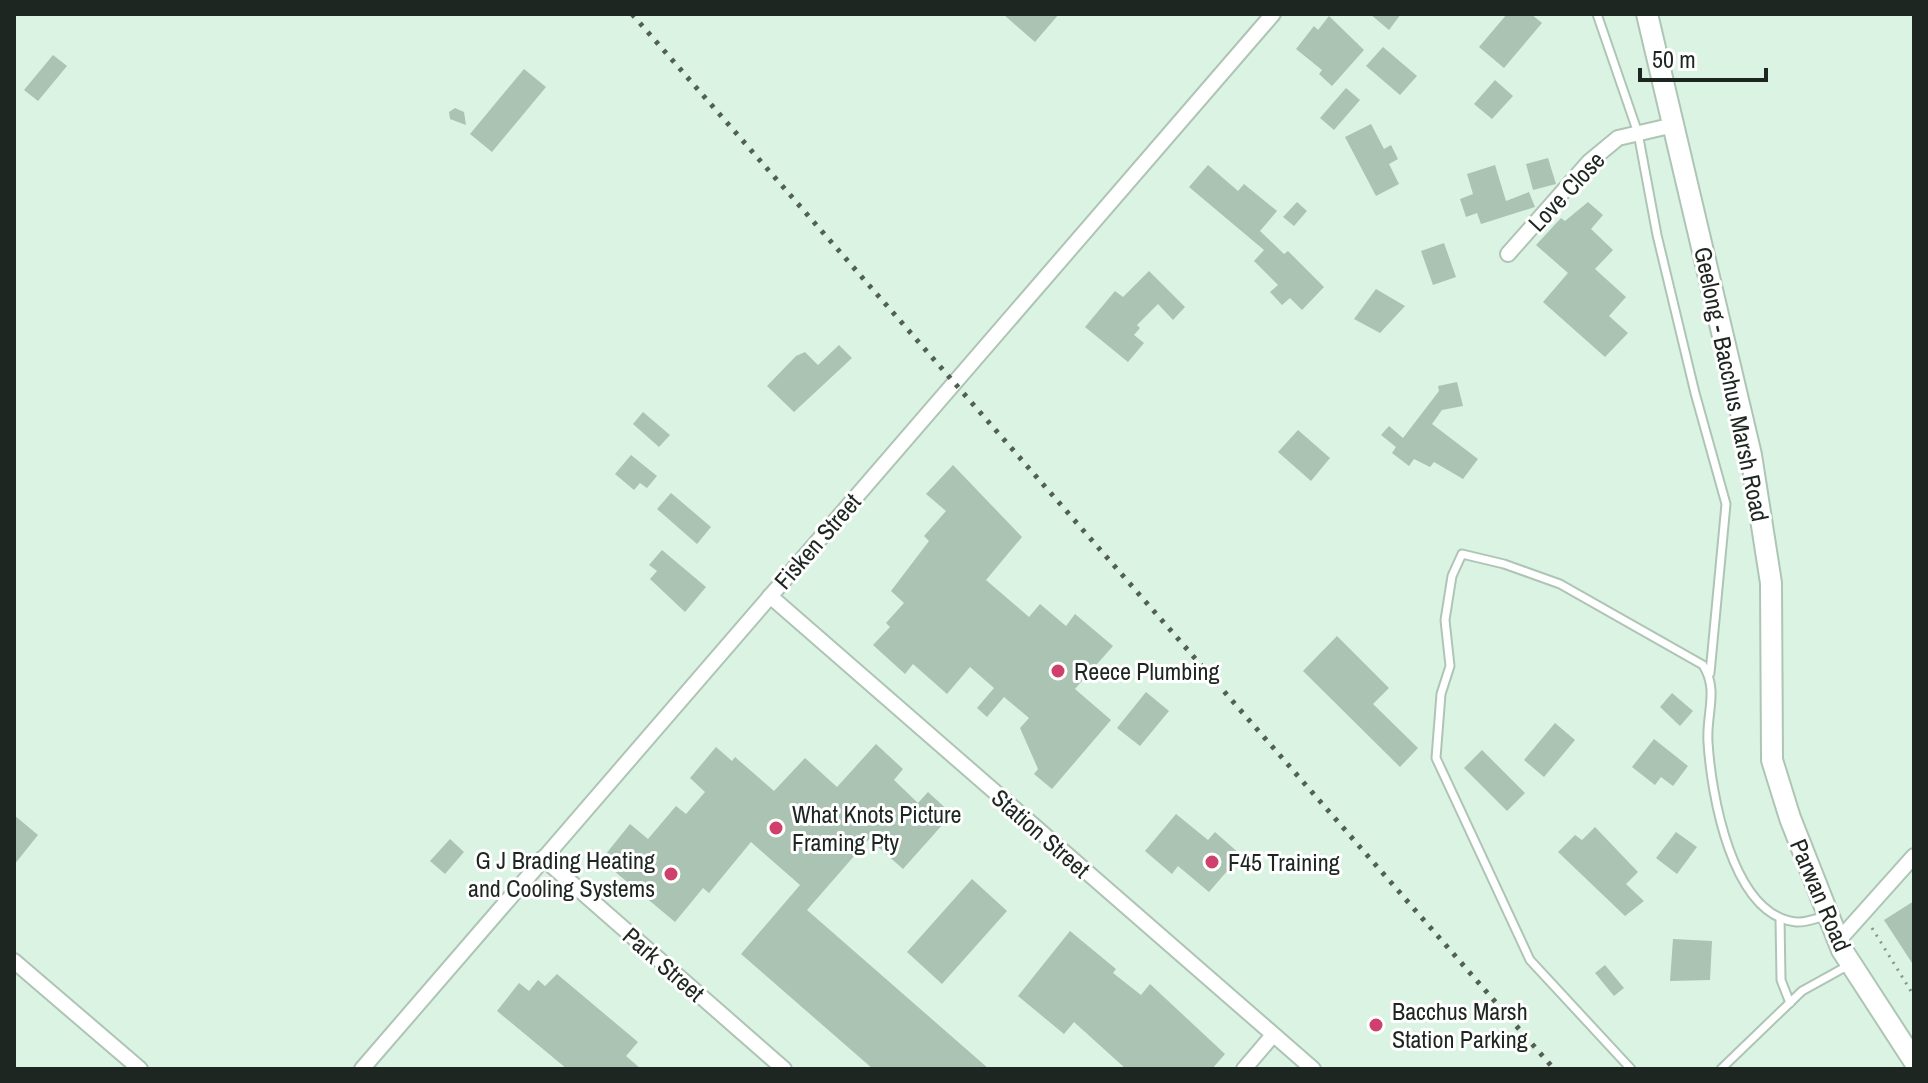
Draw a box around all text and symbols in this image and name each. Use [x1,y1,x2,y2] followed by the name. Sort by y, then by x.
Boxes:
[1640,32,1766,82] scale bar
[1652,43,1696,75] text: 50 m
[1521,144,1611,238] street label: Love Close
[1687,244,1777,524] street label: Geelong - Bacchus Marsh Road
[767,486,868,596] street label: Fisken Street
[1074,655,1220,687] place label: Reece Plumbing
[1049,662,1067,680] marker: Reece Plumbing
[985,781,1097,885] street label: Station Street
[792,798,962,858] place label: What Knots Picture Framing Pty
[767,819,785,837] marker: What Knots Picture Framing Pty
[1783,834,1859,956] street label: Parwan Road
[468,844,655,904] place label: G J Brading Heating and Cooling Systems
[1228,846,1340,878] place label: F45 Training
[1203,853,1221,871] marker: F45 Training
[662,865,680,883] marker: G J Brading Heating and Cooling Systems
[616,920,712,1009] street label: Park Street
[1392,995,1528,1055] place label: Bacchus Marsh Station Parking
[1367,1016,1385,1034] marker: Bacchus Marsh Station Parking

